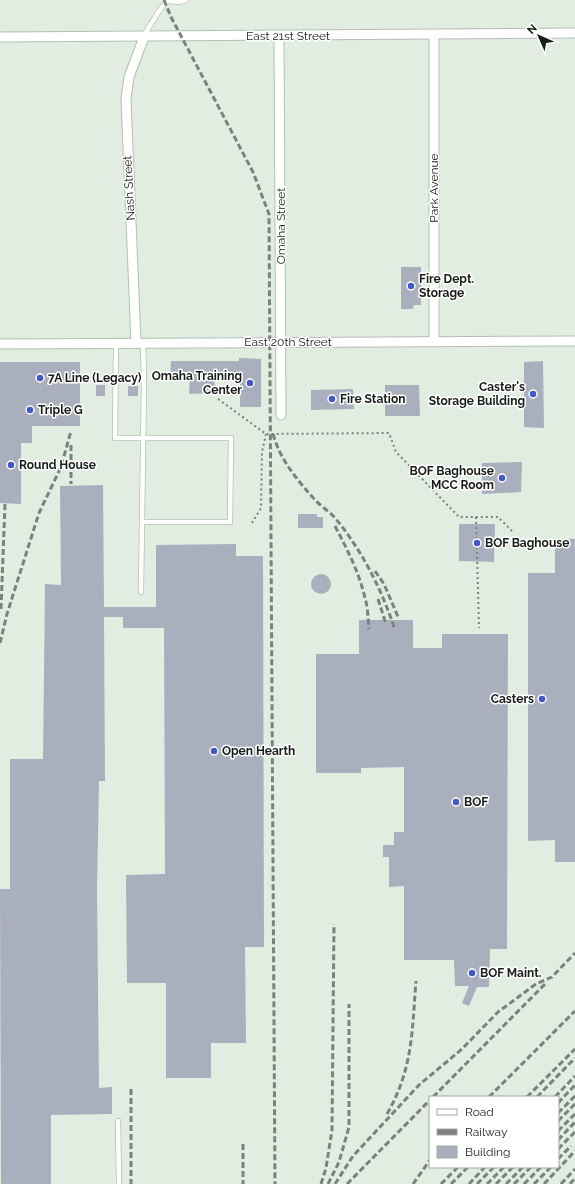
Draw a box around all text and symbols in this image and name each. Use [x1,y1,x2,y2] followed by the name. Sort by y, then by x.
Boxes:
[519,16,559,56] north arrow
[525,22,540,37] text: N
[246,29,330,43] street label: East 21st Street
[427,153,441,223] street label: Park Avenue
[120,155,138,221] street label: Nash Street
[274,188,288,264] street label: Omaha Street
[419,272,474,300] place label: Fire Dept. Storage
[406,281,416,291] marker: Fire Dept. Storage
[244,335,332,349] street label: East 20th Street
[152,369,242,397] place label: Omaha Training Center
[48,371,142,385] place label: 7A Line (Legacy)
[35,373,45,383] marker: 7A Line (Legacy)
[245,378,255,388] marker: Omaha Training Center
[429,380,525,408] place label: Caster's Storage Building
[528,389,538,399] marker: Caster's Storage Building
[340,392,405,406] place label: Fire Station
[327,394,337,404] marker: Fire Station
[38,403,83,417] place label: Triple G
[25,405,35,415] marker: Triple G
[19,458,96,472] place label: Round House
[6,460,16,470] marker: Round House
[410,464,494,492] place label: BOF Baghouse MCC Room
[497,473,507,483] marker: BOF Baghouse MCC Room
[485,536,569,550] place label: BOF Baghouse
[472,538,482,548] marker: BOF Baghouse
[491,692,534,706] place label: Casters
[537,694,547,704] marker: Casters
[222,744,295,758] place label: Open Hearth
[209,746,219,756] marker: Open Hearth
[464,795,488,809] place label: BOF
[451,797,461,807] marker: BOF
[480,966,542,980] place label: BOF Maint.
[467,968,477,978] marker: BOF Maint.
[429,1096,559,1168] legend
[465,1105,494,1119] text: Road
[465,1125,508,1139] text: Railway
[465,1145,511,1159] text: Building

